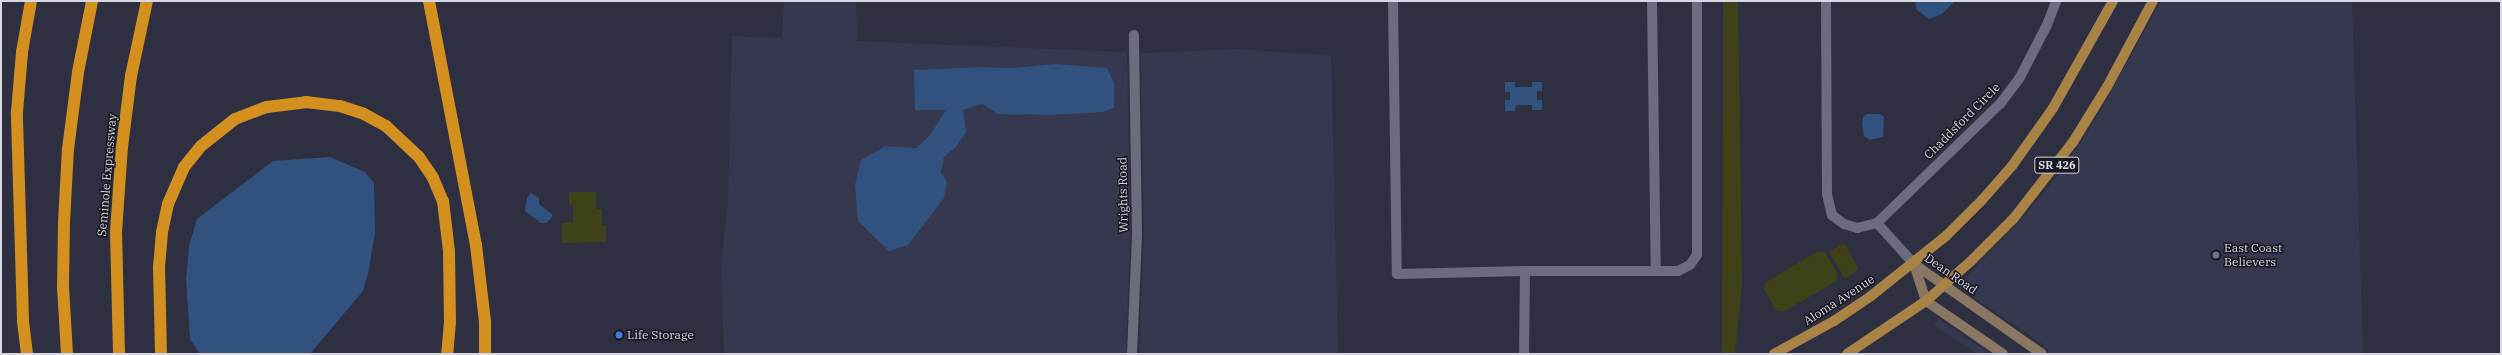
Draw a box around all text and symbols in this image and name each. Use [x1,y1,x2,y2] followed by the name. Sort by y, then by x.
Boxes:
[1921,80,2003,162] street label: Chaddsford Circle
[94,113,120,237] street label: Seminole Expressway
[2034,156,2080,174] road number: SR 426
[1115,157,1131,233] street label: Wrights Road
[2224,241,2282,269] place label: East Coast Believers
[2211,250,2221,260] marker: East Coast Believers
[1922,251,1980,297] street label: Dean Road
[1801,272,1877,328] street label: Aloma Avenue
[627,328,694,342] place label: Life Storage
[614,330,624,340] marker: Life Storage

